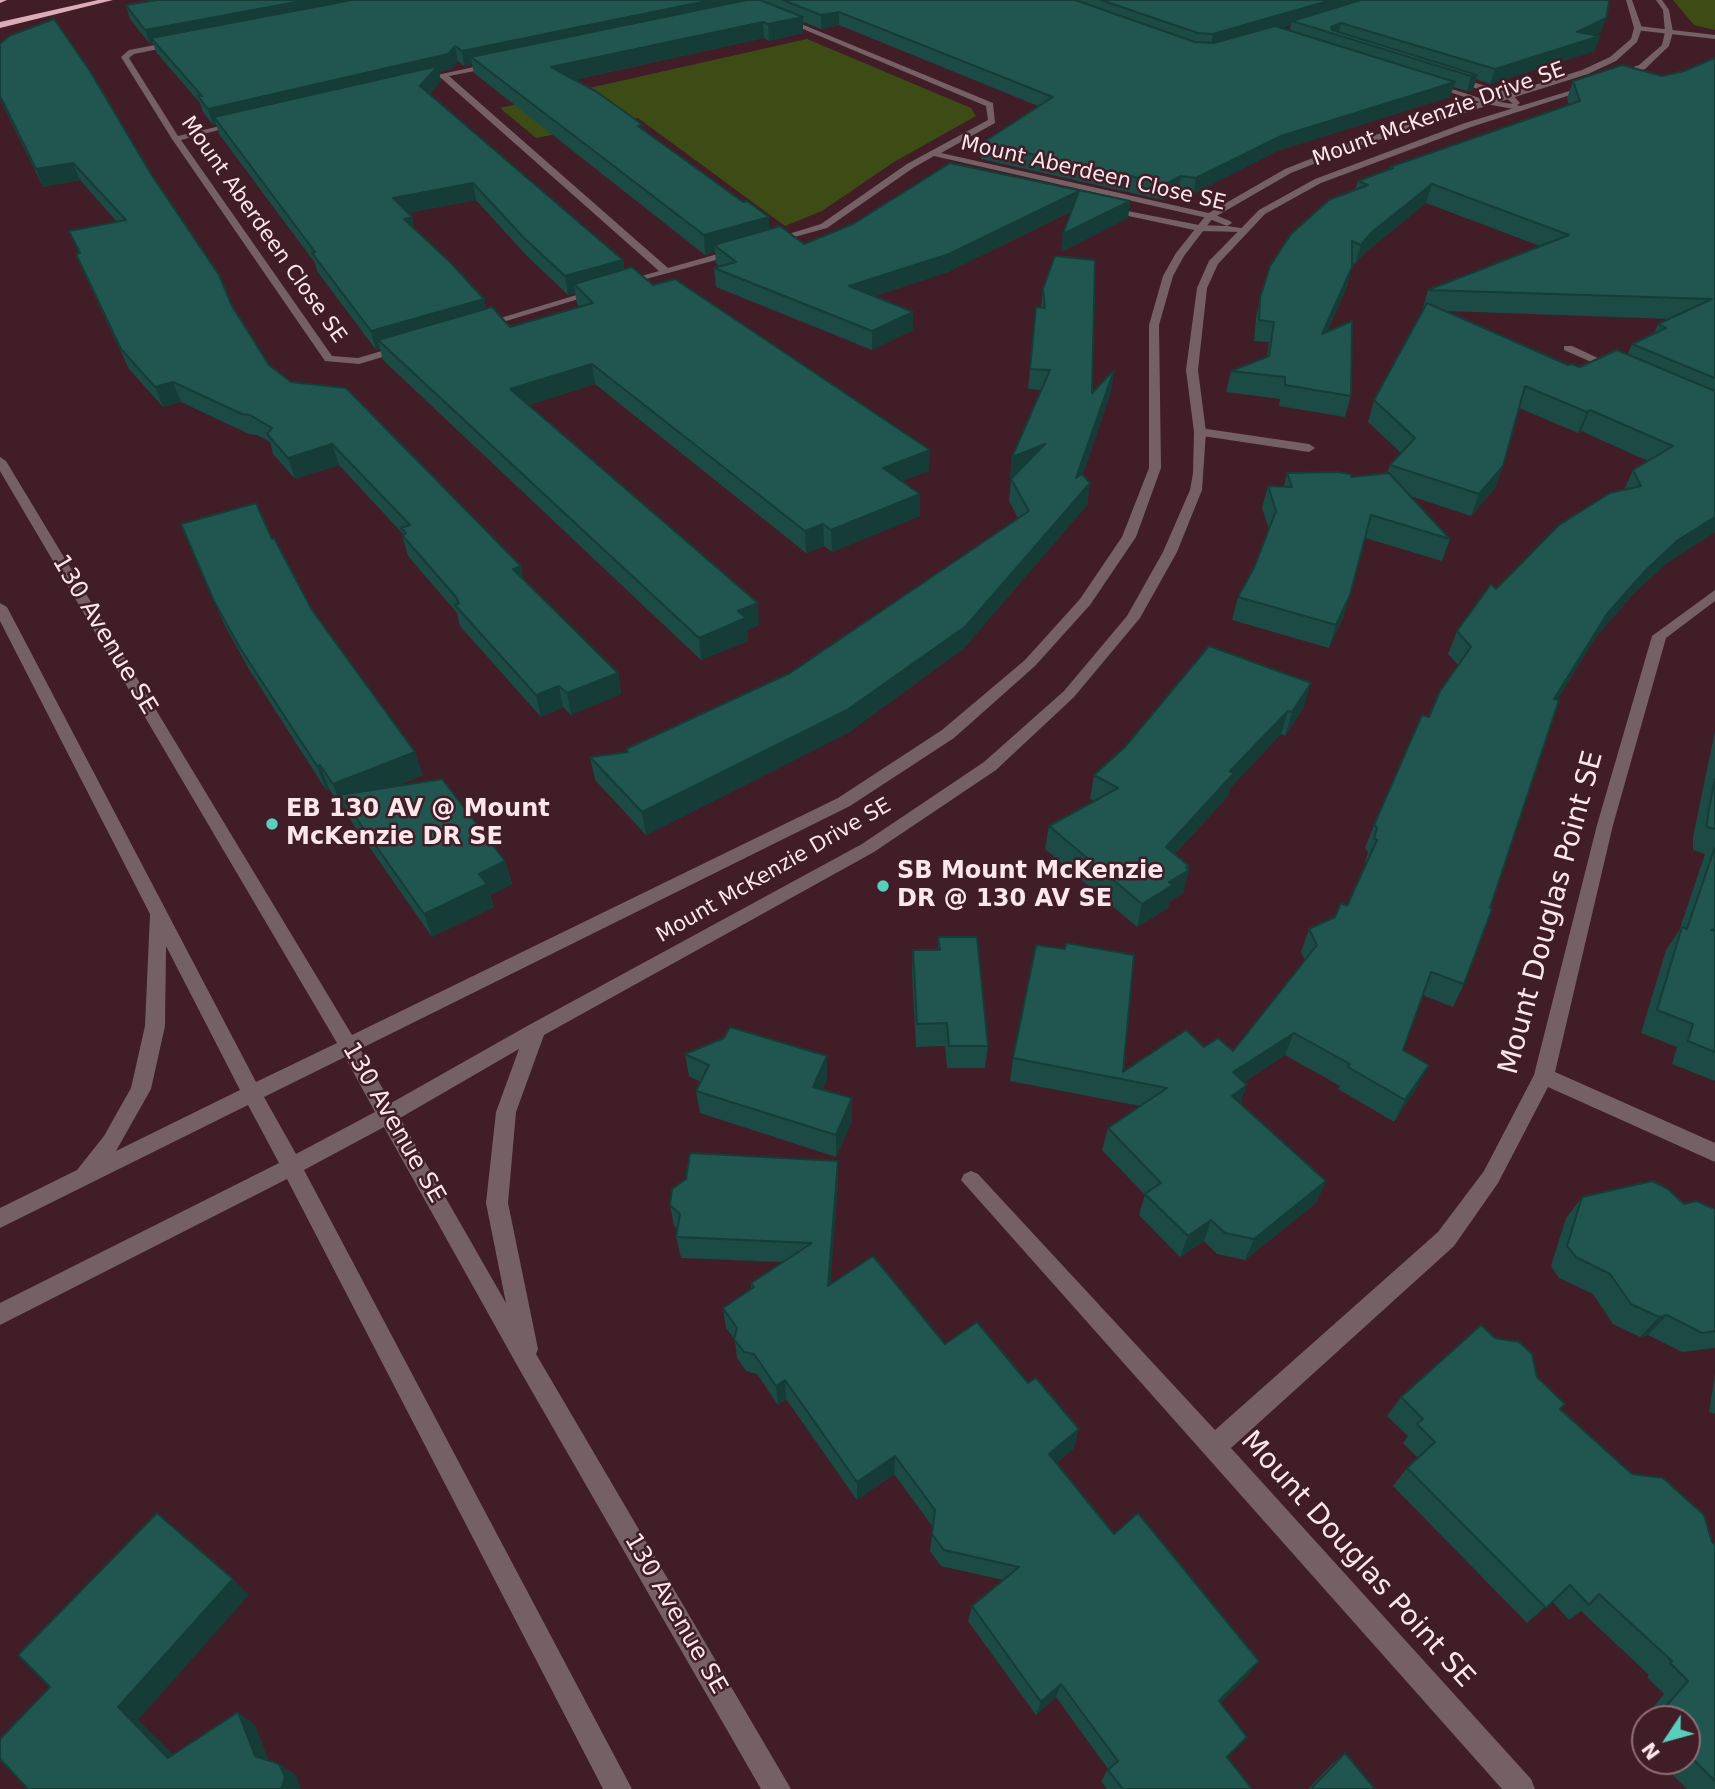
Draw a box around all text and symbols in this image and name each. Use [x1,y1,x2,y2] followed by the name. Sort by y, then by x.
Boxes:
[1309,58,1569,172] street label: Mount McKenzie Drive SE
[175,112,351,348] street label: Mount Aberdeen Close SE
[958,131,1228,217] street label: Mount Aberdeen Close SE
[45,550,163,720] street label: 130 Avenue SE
[1493,748,1611,1078] street label: Mount Douglas Point SE
[652,793,896,949] street label: Mount McKenzie Drive SE
[286,796,550,852] place label: EB 130 AV @ Mount McKenzie DR SE
[264,816,280,832] marker: EB 130 AV @ Mount McKenzie DR SE
[897,858,1163,914] place label: SB Mount McKenzie DR @ 130 AV SE
[875,878,891,894] marker: SB Mount McKenzie DR @ 130 AV SE
[335,1038,451,1208] street label: 130 Avenue SE
[1233,1425,1481,1695] street label: Mount Douglas Point SE
[617,1529,733,1699] street label: 130 Avenue SE
[1631,1705,1701,1775] north arrow
[1637,1738,1664,1764] text: N

